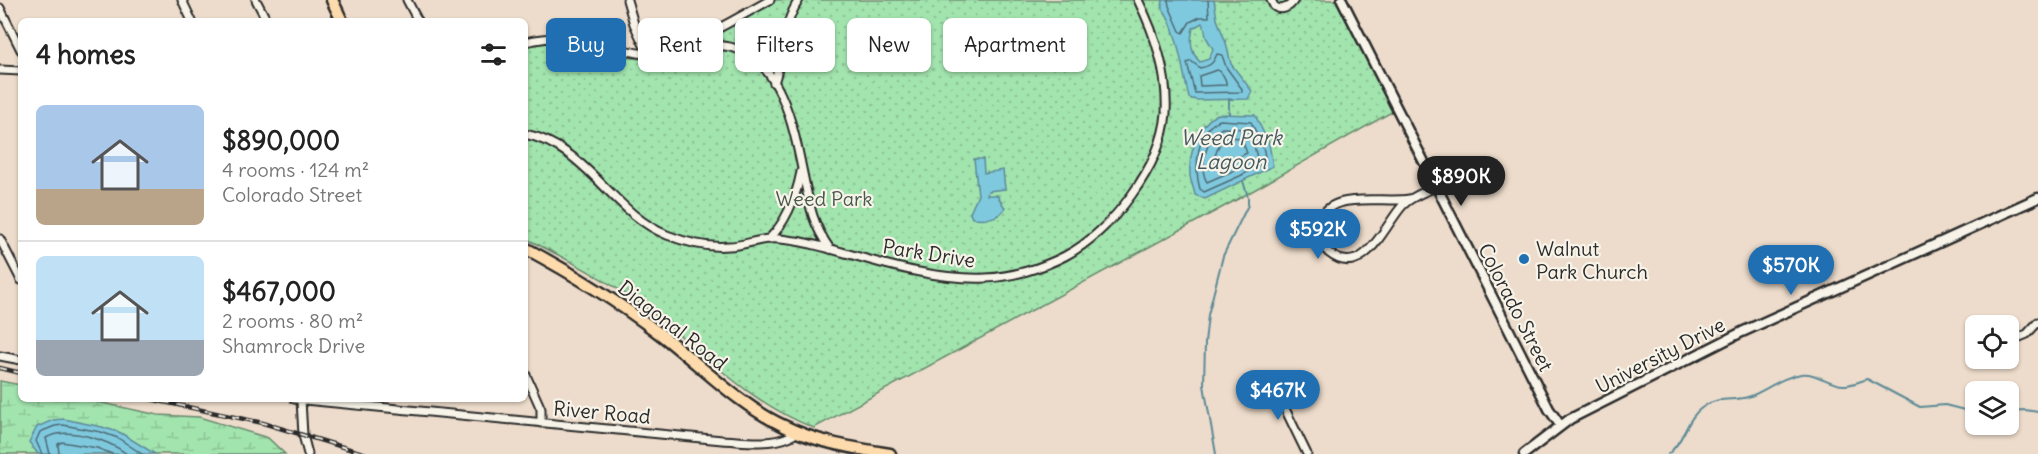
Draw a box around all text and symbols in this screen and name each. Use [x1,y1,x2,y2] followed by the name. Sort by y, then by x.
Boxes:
[546,18,626,72] chip: Buy
[638,18,723,72] chip: Rent
[735,18,835,72] chip: Filters
[847,18,931,72] chip: New
[943,18,1087,72] chip: Apartment
[36,38,135,71] text: 4 homes
[477,38,510,71] icon: filters
[222,124,340,157] text: $890,000
[1180,124,1283,175] water label: Weed Park Lagoon
[84,129,156,201] icon: home
[1419,156,1503,207] pin: $890K
[222,157,369,182] text: 4 rooms · 124 m²
[1431,163,1491,188] text: $890K
[222,182,362,207] text: Colorado Street
[776,186,872,211] park label: Weed Park
[1276,209,1360,260] pin: $592K
[1289,216,1347,241] text: $592K
[881,233,977,273] street label: Park Drive
[1536,236,1648,284] place label: Walnut Park Church
[1473,239,1559,375] street label: Colorado Street
[1749,245,1833,296] pin: $570K
[1517,252,1531,266] marker: Walnut Park Church
[1762,252,1820,277] text: $570K
[222,275,336,308] text: $467,000
[613,275,733,375] street label: Diagonal Road
[84,280,156,352] icon: home
[222,308,363,333] text: 2 rooms · 80 m²
[1591,312,1729,398] street label: University Drive
[1965,315,2019,435] map controls
[1965,315,2019,369] button: locate
[222,333,365,358] text: Shamrock Drive
[1236,370,1320,421] pin: $467K
[1250,377,1306,402] text: $467K
[1965,381,2019,435] button: layers
[552,395,652,429] street label: River Road

